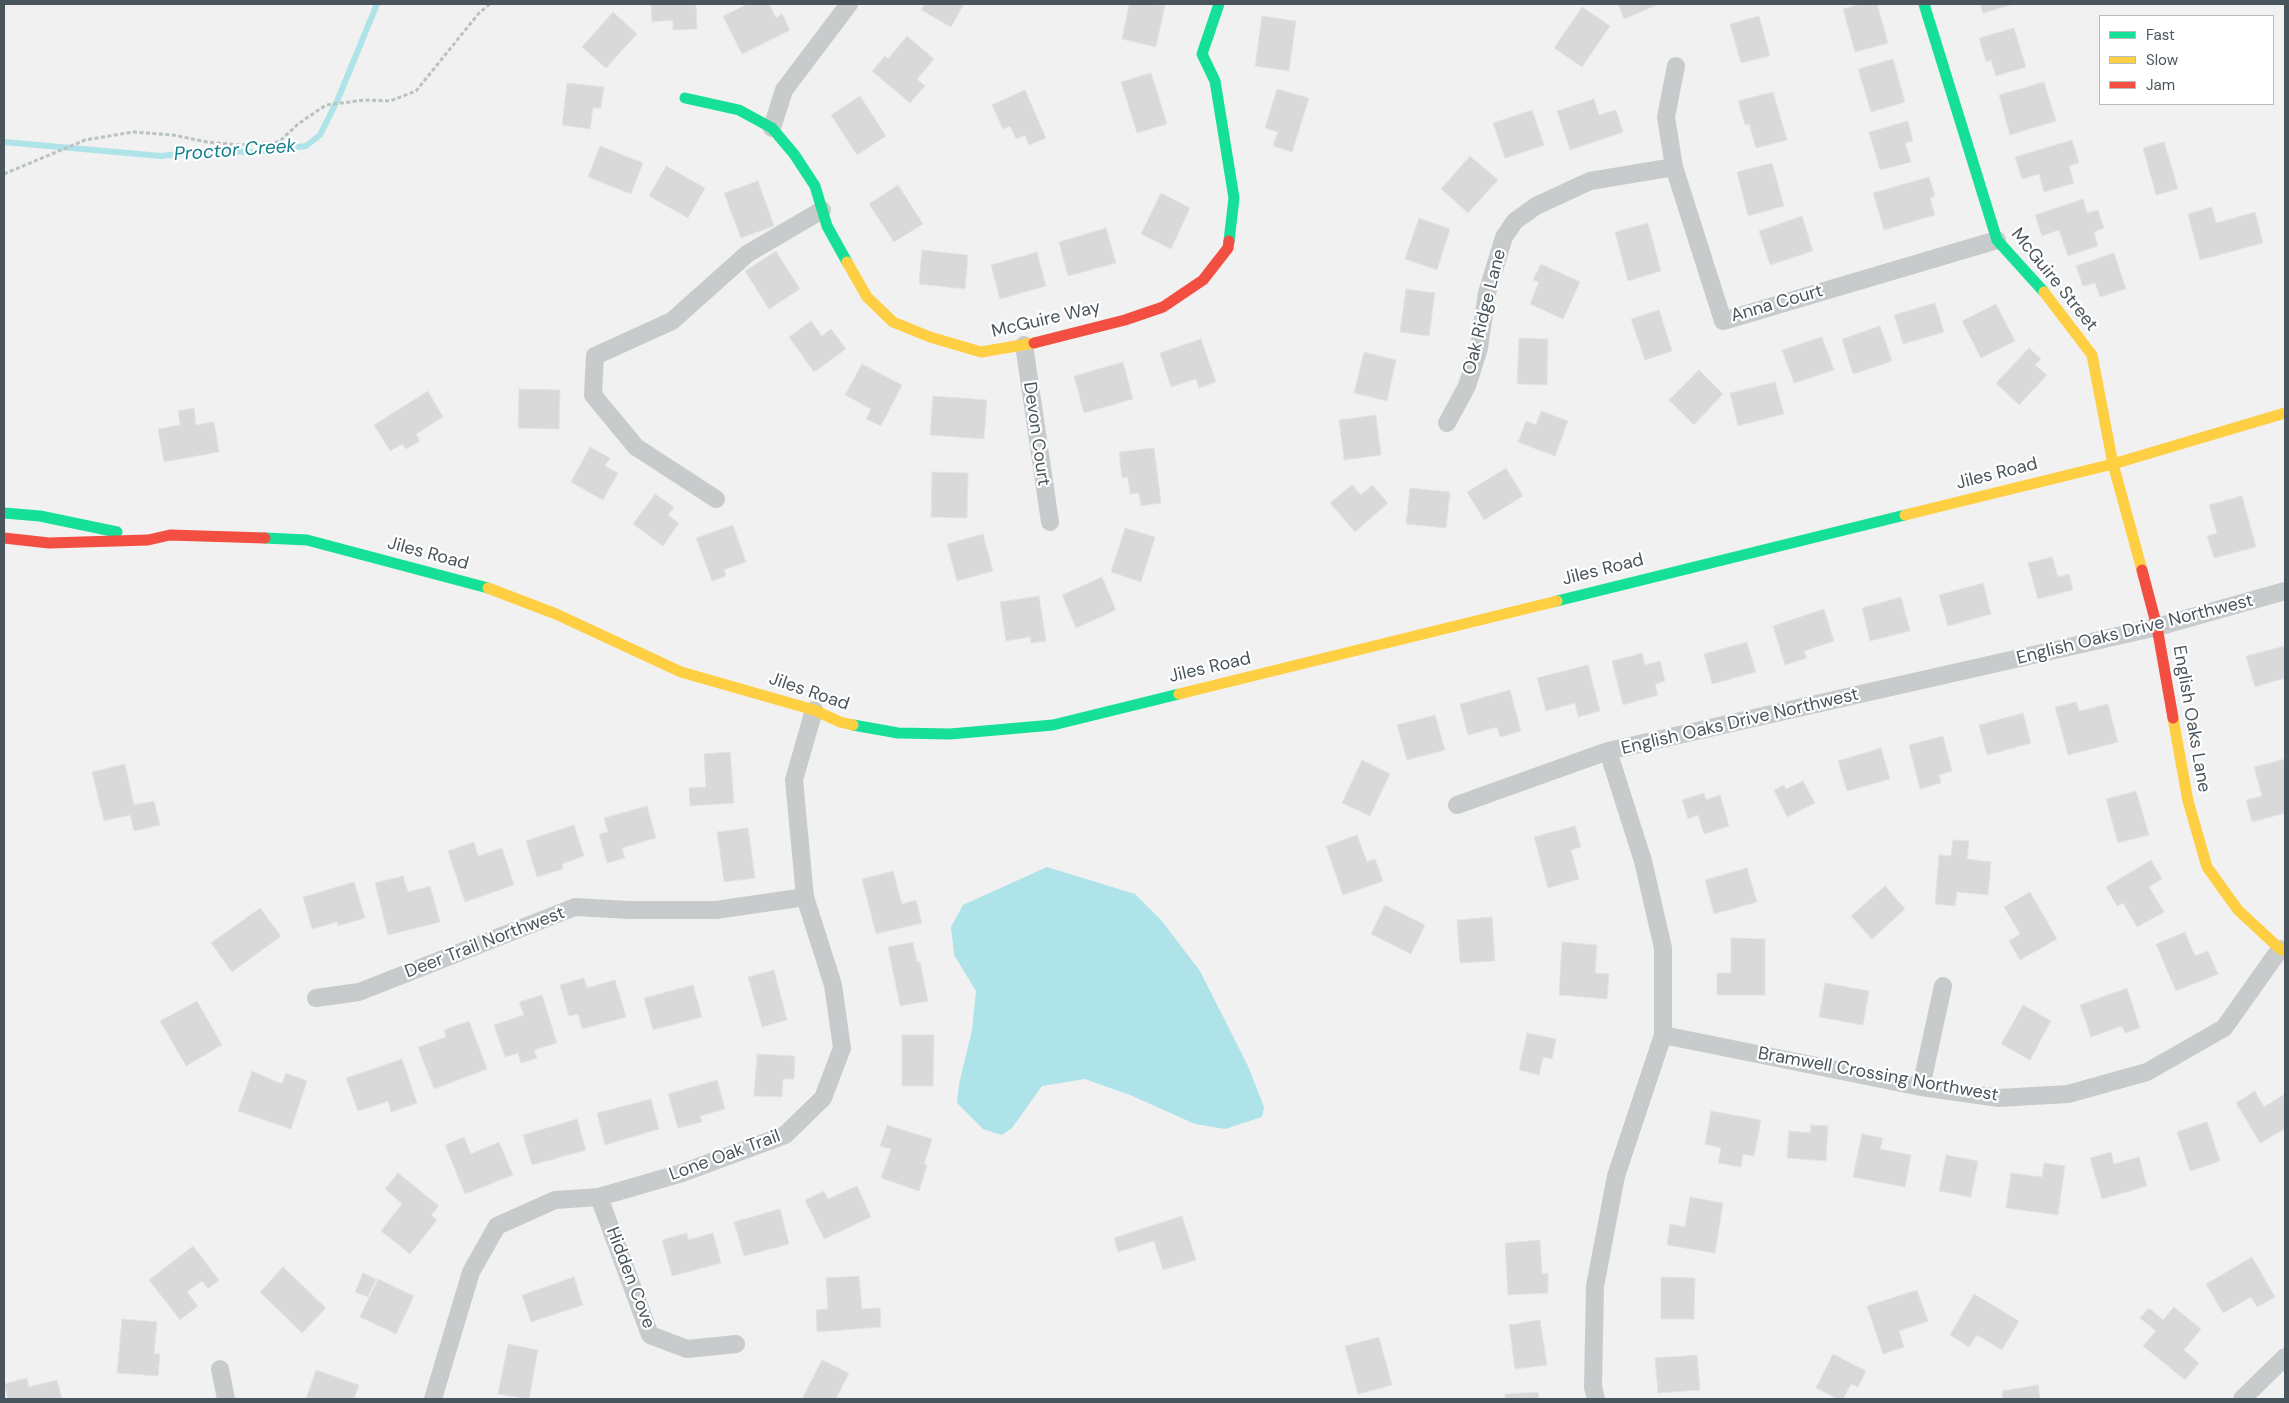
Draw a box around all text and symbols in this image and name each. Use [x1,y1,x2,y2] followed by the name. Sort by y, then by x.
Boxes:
[2099,15,2274,105] legend
[2146,25,2175,45] text: Fast
[2146,50,2178,70] text: Slow
[2146,75,2175,95] text: Jam
[173,135,297,167] water label: Proctor Creek
[2006,224,2102,336] street label: McGuire Street
[1459,247,1511,377] street label: Oak Ridge Lane
[1728,281,1826,327] street label: Anna Court
[989,297,1103,343] street label: McGuire Way
[1018,381,1054,487] street label: Devon Court
[1954,453,2040,495] street label: Jiles Road
[385,533,471,575] street label: Jiles Road
[1560,549,1646,591] street label: Jiles Road
[2014,590,2256,670] street label: English Oaks Drive Northwest
[2167,644,2215,794] street label: English Oaks Lane
[1167,648,1253,688] street label: Jiles Road
[766,668,852,716] street label: Jiles Road
[1619,684,1861,760] street label: English Oaks Drive Northwest
[402,903,568,983] street label: Deer Trail Northwest
[1756,1043,2000,1107] street label: Bramwell Crossing Northwest
[667,1126,783,1186] street label: Lone Oak Trail
[601,1224,659,1332] street label: Hidden Cove

